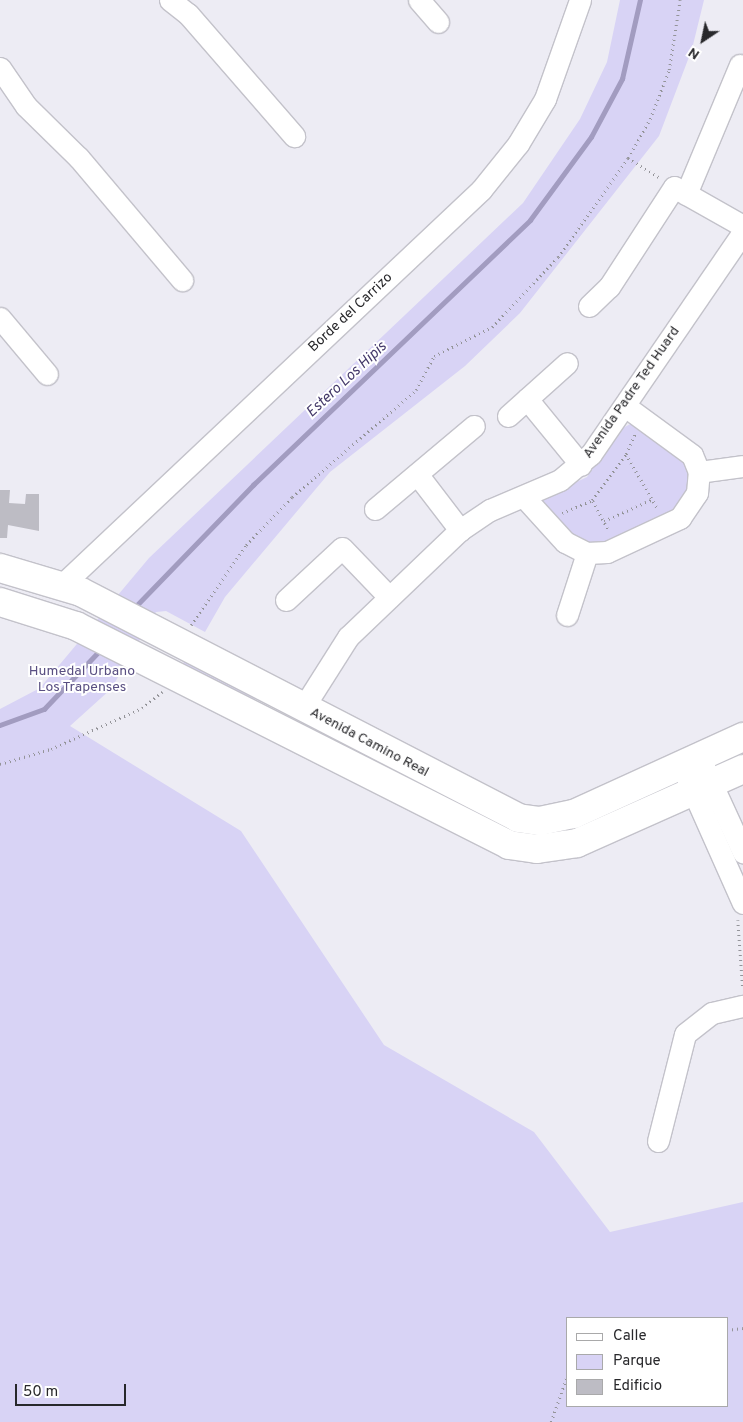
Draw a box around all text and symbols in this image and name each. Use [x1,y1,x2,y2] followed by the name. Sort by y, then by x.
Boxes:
[678,15,728,65] north arrow
[685,43,703,63] text: N
[305,270,397,356] street label: Borde del Carrizo
[580,324,684,462] street label: Avenida Padre Ted Huard
[303,338,391,422] water label: Estero Los Hipis
[29,664,135,696] park label: Humedal Urbano Los Trapenses
[307,705,431,781] street label: Avenida Camino Real
[566,1317,728,1407] legend
[613,1327,647,1346] text: Calle
[613,1352,661,1371] text: Parque
[18,1374,129,1406] scale bar
[613,1377,662,1396] text: Edificio
[23,1383,58,1402] text: 50 m

